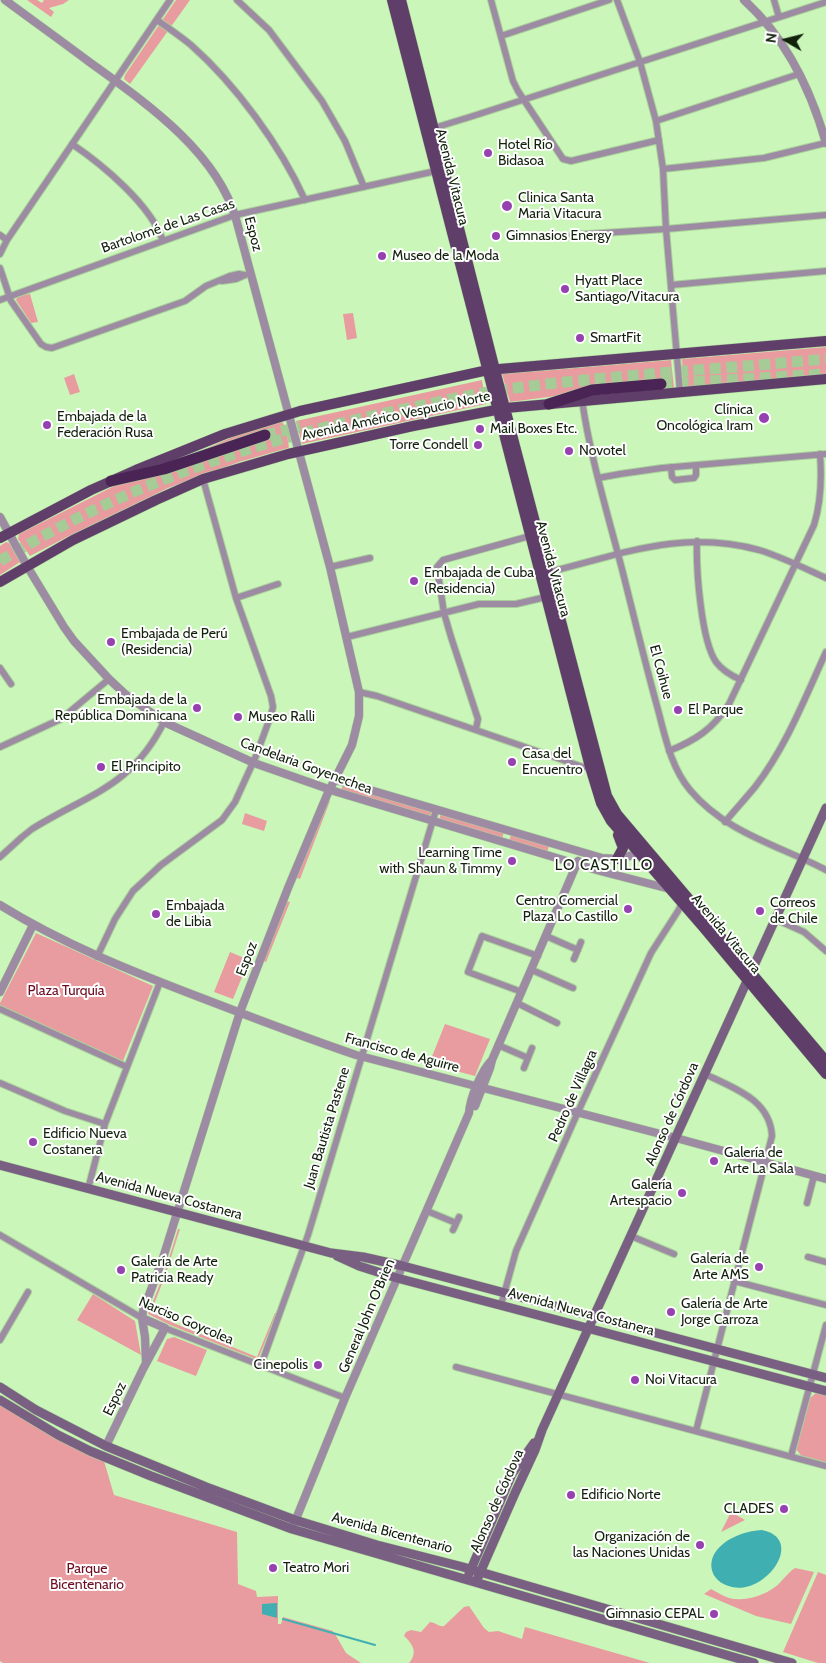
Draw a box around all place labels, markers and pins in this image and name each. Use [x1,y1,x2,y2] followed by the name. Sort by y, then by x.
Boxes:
[498,137,553,170] place label: Hotel Río Bidasoa
[482,147,494,159] marker: Hotel Río Bidasoa
[518,190,602,222] place label: Clinica Santa Maria Vitacura
[500,199,514,213] marker: Clinica Santa Maria Vitacura
[506,228,612,244] place label: Gimnasios Energy
[490,230,502,242] marker: Gimnasios Energy
[392,248,499,264] place label: Museo de la Moda
[376,250,388,262] marker: Museo de la Moda
[575,273,680,306] place label: Hyatt Place Santiago/Vitacura
[559,283,571,295] marker: Hyatt Place Santiago/Vitacura
[590,330,641,346] place label: SmartFit
[574,332,586,344] marker: SmartFit
[656,402,753,434] place label: Clínica Oncológica Iram
[57,409,153,442] place label: Embajada de la Federación Rusa
[757,411,771,425] marker: Clínica Oncológica Iram
[41,419,53,431] marker: Embajada de la Federación Rusa
[490,421,577,437] place label: Mail Boxes Etc.
[474,423,486,435] marker: Mail Boxes Etc.
[389,437,468,453] place label: Torre Condell
[472,439,484,451] marker: Torre Condell
[579,443,626,459] place label: Novotel
[563,445,575,457] marker: Novotel
[424,565,534,598] place label: Embajada de Cuba (Residencia)
[408,575,420,587] marker: Embajada de Cuba (Residencia)
[121,626,228,658] place label: Embajada de Perú (Residencia)
[105,636,117,648] marker: Embajada de Perú (Residencia)
[55,692,187,724] place label: Embajada de la República Dominicana
[191,702,203,714] marker: Embajada de la República Dominicana
[688,702,743,718] place label: El Parque
[672,704,684,716] marker: El Parque
[248,709,315,725] place label: Museo Ralli
[232,711,244,723] marker: Museo Ralli
[522,746,583,779] place label: Casa del Encuentro
[506,756,518,768] marker: Casa del Encuentro
[111,759,181,775] place label: El Principito
[95,761,107,773] marker: El Principito
[379,845,502,878] place label: Learning Time with Shaun & Timmy
[506,855,518,867] marker: Learning Time with Shaun & Timmy
[516,893,618,926] place label: Centro Comercial Plaza Lo Castillo
[770,895,818,928] place label: Correos de Chile
[166,898,225,930] place label: Embajada de Libia
[622,903,634,915] marker: Centro Comercial Plaza Lo Castillo
[754,905,766,917] marker: Correos de Chile
[150,908,162,920] marker: Embajada de Libia
[43,1126,127,1158] place label: Edificio Nueva Costanera
[27,1136,39,1148] marker: Edificio Nueva Costanera
[724,1145,794,1178] place label: Galería de Arte La Sala
[708,1155,720,1167] marker: Galería de Arte La Sala
[610,1177,672,1210] place label: Galería Artespacio
[676,1187,688,1199] marker: Galería Artespacio
[690,1251,749,1284] place label: Galería de Arte AMS
[131,1254,218,1286] place label: Galería de Arte Patricia Ready
[753,1261,765,1273] marker: Galería de Arte AMS
[115,1264,127,1276] marker: Galería de Arte Patricia Ready
[681,1296,768,1328] place label: Galería de Arte Jorge Carroza
[665,1306,677,1318] marker: Galería de Arte Jorge Carroza
[253,1357,308,1373] place label: Cinepolis
[312,1359,324,1371] marker: Cinepolis
[645,1372,717,1388] place label: Noi Vitacura
[629,1374,641,1386] marker: Noi Vitacura
[581,1487,661,1503] place label: Edificio Norte
[565,1489,577,1501] marker: Edificio Norte
[724,1501,774,1517] place label: CLADES
[778,1503,790,1515] marker: CLADES
[573,1529,690,1561] place label: Organización de las Naciones Unidas
[694,1539,706,1551] marker: Organización de las Naciones Unidas
[283,1560,349,1576] place label: Teatro Mori
[267,1562,279,1574] marker: Teatro Mori
[606,1606,704,1622] place label: Gimnasio CEPAL
[708,1608,720,1620] marker: Gimnasio CEPAL

